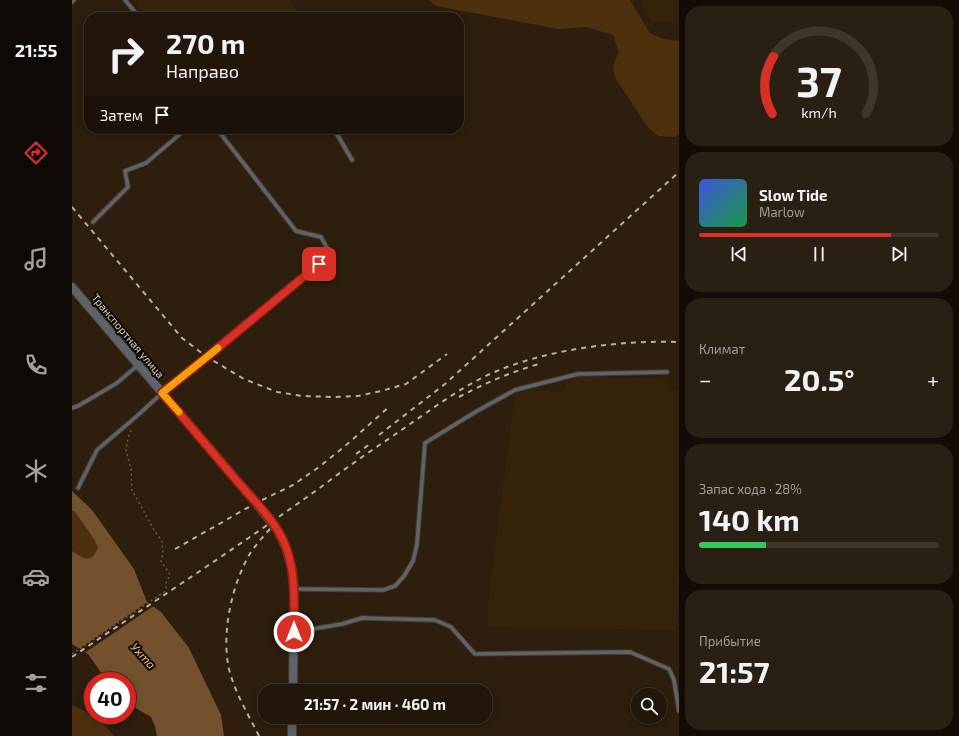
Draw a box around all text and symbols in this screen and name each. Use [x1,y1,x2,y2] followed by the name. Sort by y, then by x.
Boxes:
[166,26,245,60] text: 270 m
[100,28,152,80] icon: right
[15,39,57,61] text: 21:55
[796,55,842,105] text: 37
[166,60,239,82] text: Направо
[151,104,173,126] icon: arrive
[801,104,837,121] text: km/h
[100,106,143,124] text: Затем
[22,139,50,167] icon: directions
[759,186,827,204] text: Slow Tide
[759,204,805,220] text: Marlow
[728,243,750,265] icon: previous
[808,243,830,265] icon: pause
[888,243,910,265] icon: next
[22,245,50,273] icon: music
[302,247,336,281] pin
[308,253,330,275] icon: arrive
[89,291,167,381] street label: Транспортная улица
[699,341,745,357] text: Климат
[22,351,50,379] icon: phone
[784,361,855,397] text: 20.5°
[699,366,712,392] text: −
[927,366,939,392] text: +
[22,457,50,485] icon: climate
[699,481,802,497] text: Запас хода · 28%
[699,501,800,537] text: 140 km
[22,563,50,591] icon: car
[273,611,315,653] position arrow
[699,633,761,649] text: Прибытие
[128,639,159,671] water label: Ухта
[699,653,770,689] text: 21:57
[22,669,50,697] icon: filters
[84,672,136,724] speed limit sign: 40
[631,688,667,724] map controls
[631,688,667,724] button: search
[304,695,446,713] text: 21:57 · 2 мин · 460 m

